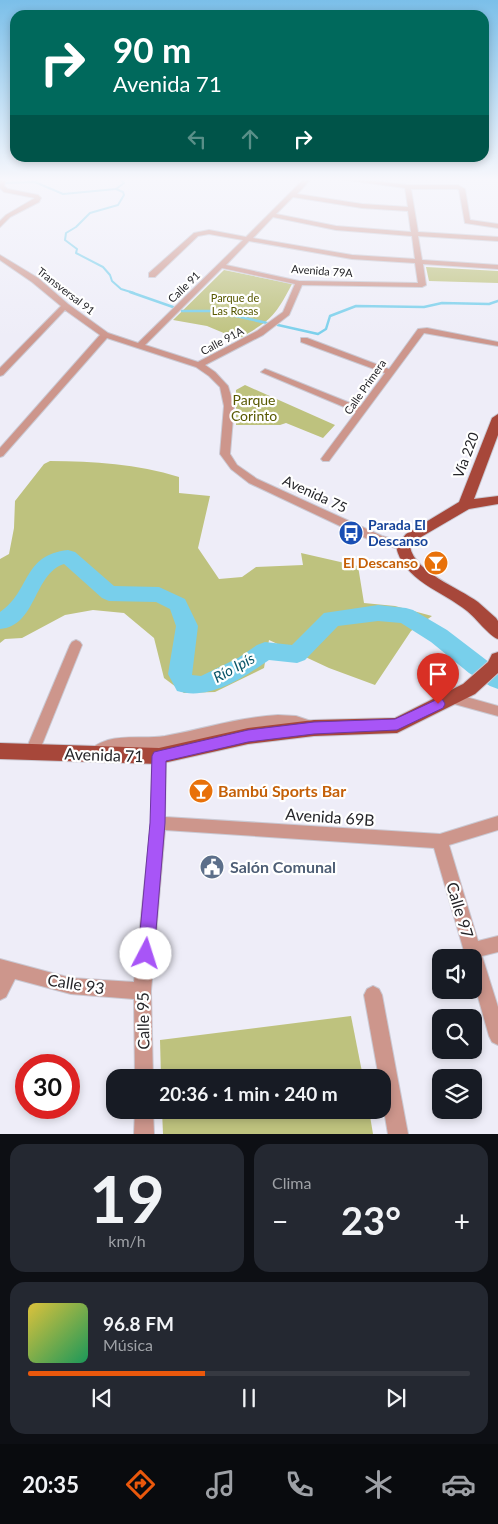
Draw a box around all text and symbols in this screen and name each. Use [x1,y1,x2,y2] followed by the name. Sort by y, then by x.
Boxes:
[113,28,191,70] text: 90 m
[30,30,95,95] icon: right
[113,70,222,97] text: Avenida 71
[183,125,211,153] icon: left
[236,125,264,153] icon: ahead
[289,125,317,153] icon: right
[291,262,354,279] street label: Avenida 79A
[35,264,98,317] street label: Transversal 91
[165,268,202,305] street label: Calle 91
[211,291,259,317] park label: Parque de Las Rosas
[198,324,246,357] street label: Calle 91A
[341,357,388,417] street label: Calle Primera
[231,391,277,424] park label: Parque Corinto
[449,430,482,480] street label: Vía 220
[280,471,350,516] street label: Avenida 75
[368,516,428,549] place label: Parada El Descanso
[338,520,364,546] bus stop icon: Parada El Descanso
[423,550,449,576] bar icon: El Descanso
[343,554,418,571] place label: El Descanso
[210,648,257,686] water label: Río Ipís
[417,653,459,704] pin
[424,660,452,688] icon: arrive
[64,744,144,765] street label: Avenida 71
[188,778,214,804] bar icon: Bambú Sports Bar
[218,781,346,800] place label: Bambú Sports Bar
[285,804,375,829] street label: Avenida 69B
[199,854,225,880] public building icon: Salón Comunal
[230,857,336,876] place label: Salón Comunal
[443,880,478,940] street label: Calle 97
[119,927,171,979] position arrow
[432,949,482,1119] map controls
[432,949,482,999] button: sound
[46,970,106,997] street label: Calle 93
[133,992,152,1050] street label: Calle 95
[432,1009,482,1059] button: search
[15,1054,80,1119] speed limit sign: 30
[432,1069,482,1119] button: layers
[159,1082,338,1105] text: 20:36 · 1 min · 240 m
[89,1159,165,1237] text: 19
[272,1173,311,1192] text: Clima
[341,1197,401,1243] text: 23°
[272,1204,288,1238] text: −
[454,1204,470,1238] text: +
[108,1231,146,1250] text: km/h
[103,1312,174,1335] text: 96.8 FM
[103,1335,153,1354] text: Música
[88,1384,116,1412] icon: previous
[235,1384,263,1412] icon: pause
[382,1384,410,1412] icon: next
[123,1467,158,1502] icon: directions
[203,1467,238,1502] icon: music
[282,1467,317,1502] icon: phone
[361,1467,396,1502] icon: climate
[441,1467,476,1502] icon: car
[22,1471,79,1498] text: 20:35

